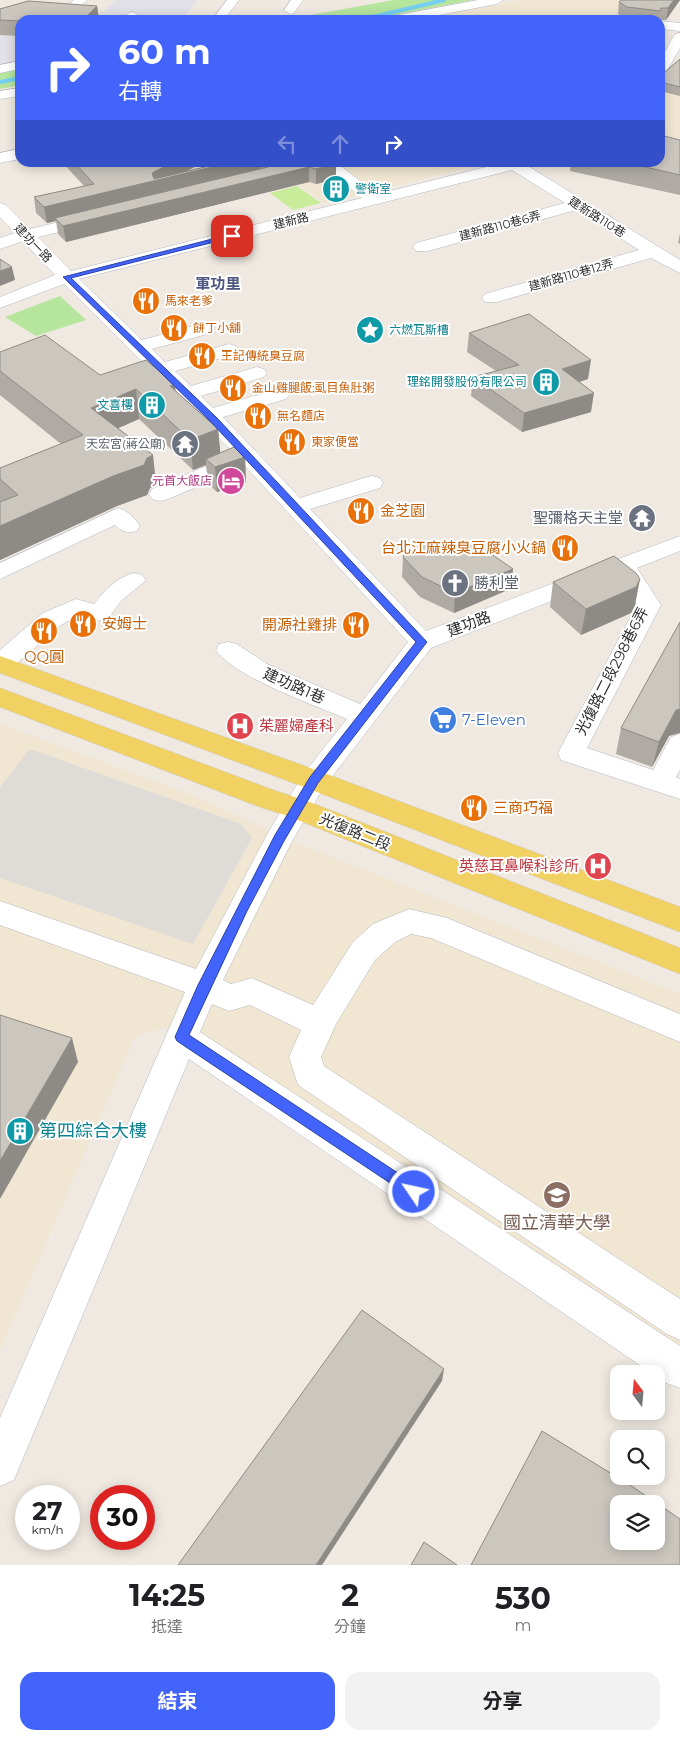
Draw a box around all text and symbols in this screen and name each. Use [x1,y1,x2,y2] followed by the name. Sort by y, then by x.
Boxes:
[118,30,211,73] text: 60 m
[35,35,100,100] icon: right
[118,78,162,105] text: 右轉
[273,130,301,158] icon: left
[326,130,354,158] icon: ahead
[379,130,407,158] icon: right
[321,174,351,204] building icon: 警衛室
[355,181,391,196] place label: 警衛室
[566,193,629,240] street label: 建新路110巷
[457,207,542,244] street label: 建新路110巷6弄
[272,209,310,232] street label: 建新路
[211,215,253,257] pin
[11,220,55,265] street label: 建功一路
[218,222,246,250] icon: arrive
[527,255,615,294] street label: 建新路110巷12弄
[195,274,241,293] district label: 軍功里
[131,286,161,316] restaurant icon: 馬來老爹
[165,293,213,308] place label: 馬來老爹
[159,313,189,343] restaurant icon: 餅丁小舖
[355,315,385,345] place icon: 六燃瓦斯槽
[193,320,241,335] place label: 餅丁小舖
[389,322,449,337] place label: 六燃瓦斯槽
[187,341,217,371] restaurant icon: 王記傳統臭豆腐
[221,348,305,363] place label: 王記傳統臭豆腐
[531,367,561,397] building icon: 理銘開發股份有限公司
[218,373,248,403] restaurant icon: 金山雞腿飯;虱目魚肚粥
[407,374,527,389] place label: 理銘開發股份有限公司
[252,380,375,395] place label: 金山雞腿飯;虱目魚肚粥
[137,390,167,420] building icon: 文喜樓
[97,397,133,412] place label: 文喜樓
[243,401,273,431] restaurant icon: 無名麵店
[277,408,325,423] place label: 無名麵店
[277,427,307,457] restaurant icon: 東家便當
[170,429,200,459] temple icon: 天宏宮(蔣公廟)
[311,434,359,449] place label: 東家便當
[86,436,166,451] place label: 天宏宮(蔣公廟)
[216,466,246,496] hotel icon: 元首大飯店
[152,473,212,488] place label: 元首大飯店
[346,496,376,526] restaurant icon: 金芝園
[380,501,425,520] place label: 金芝園
[627,503,657,533] temple icon: 聖彌格天主堂
[533,508,623,527] place label: 聖彌格天主堂
[550,533,580,563] restaurant icon: 台北江麻辣臭豆腐小火鍋
[381,538,546,557] place label: 台北江麻辣臭豆腐小火鍋
[440,568,470,598] church icon: 勝利堂
[474,573,519,592] place label: 勝利堂
[571,603,652,738] street label: 光復路二段298巷6弄
[444,607,493,640] street label: 建功路
[68,609,98,639] restaurant icon: 安姆士
[341,610,371,640] restaurant icon: 開源社雞排
[102,614,147,633] place label: 安姆士
[262,615,337,634] place label: 開源社雞排
[29,616,59,646] restaurant icon: QQ圓
[24,647,64,666] place label: QQ圓
[260,664,328,708] street label: 建功路1巷
[428,705,458,735] supermarket icon: 7-Eleven
[462,710,526,729] place label: 7-Eleven
[225,711,255,741] hospital icon: 茱麗婦產科
[259,716,334,735] place label: 茱麗婦產科
[459,793,489,823] restaurant icon: 三商巧福
[493,798,553,817] place label: 三商巧福
[317,809,394,854] street label: 光復路二段
[583,851,613,881] hospital icon: 英慈耳鼻喉科診所
[459,856,579,875] place label: 英慈耳鼻喉科診所
[5,1116,35,1146] building icon: 第四綜合大樓
[39,1120,147,1142] place label: 第四綜合大樓
[387,1165,439,1217] position arrow
[542,1180,572,1210] school or university icon: 國立清華大學
[503,1212,611,1234] place label: 國立清華大學
[610,1365,665,1420] north arrow
[610,1365,665,1550] map controls
[610,1430,665,1485] button: search
[90,1485,155,1550] speed limit sign: 30
[610,1495,665,1550] button: layers
[32,1496,63,1526] text: 27
[31,1522,64,1537] text: km/h
[129,1577,205,1614] text: 14:25
[341,1577,359,1614] text: 2
[495,1580,551,1617] text: 530
[515,1616,532,1635] text: m
[151,1617,183,1636] text: 抵達
[334,1617,366,1636] text: 分鐘
[20,1672,335,1730] button: 結束
[345,1672,660,1730] button: 分享

